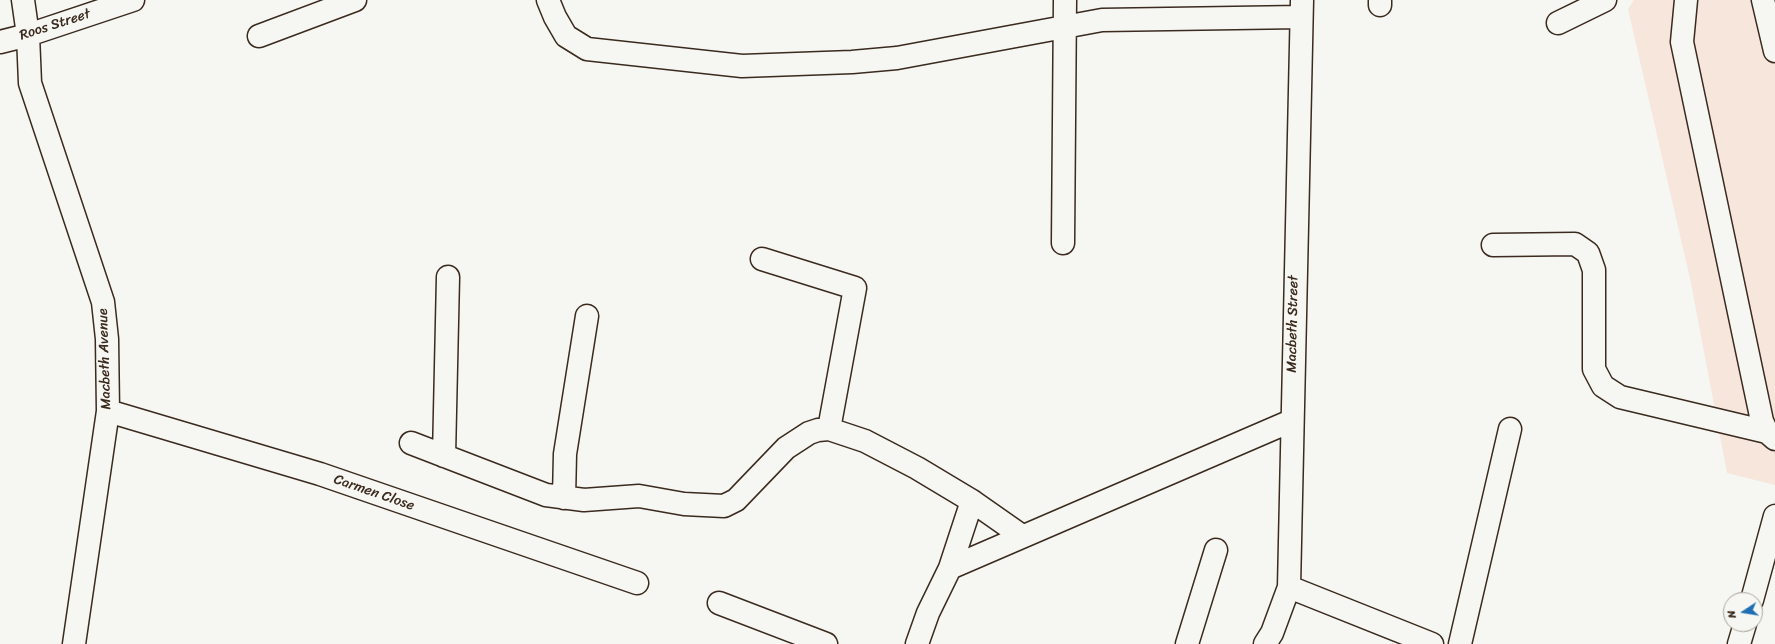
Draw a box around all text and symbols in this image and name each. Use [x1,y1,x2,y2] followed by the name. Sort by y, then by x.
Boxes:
[17,6,93,44] street label: Roos Street
[1284,275,1302,373] street label: Macbeth Street
[95,308,115,410] street label: Macbeth Avenue
[331,471,417,515] street label: Carmen Close
[1723,592,1763,632] north arrow
[1722,609,1742,620] text: N

